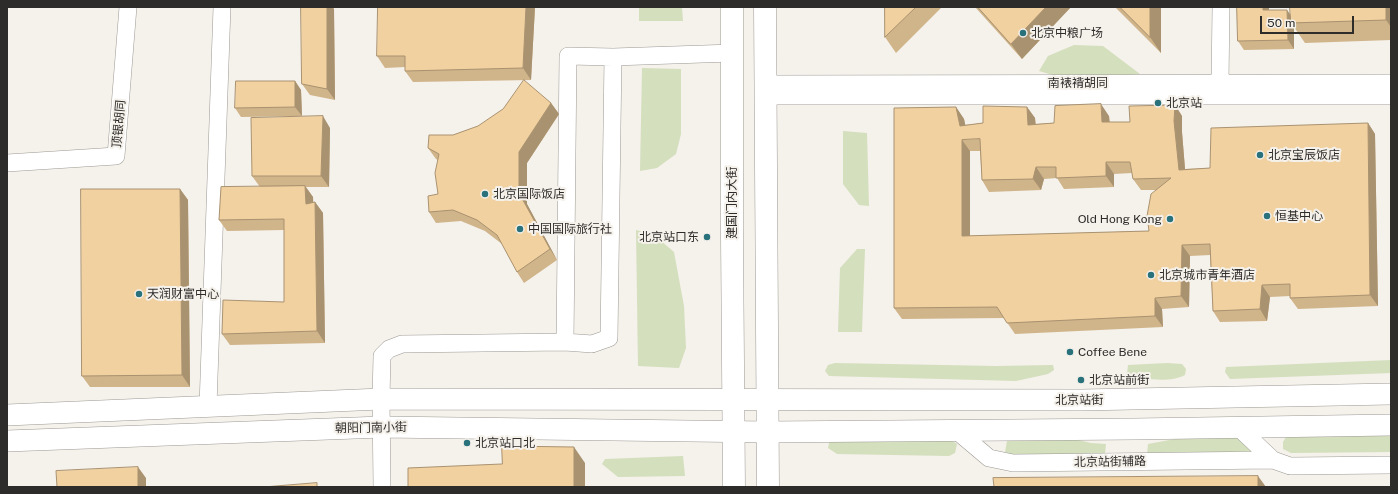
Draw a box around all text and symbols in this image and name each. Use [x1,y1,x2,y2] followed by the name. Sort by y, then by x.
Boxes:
[1262,8,1356,34] scale bar
[1267,16,1295,30] text: 50 m
[1031,26,1103,40] place label: 北京中粮广场
[1018,28,1028,38] marker: 北京中粮广场
[1048,76,1108,90] street label: 南裱褙胡同
[1166,96,1202,110] place label: 北京站
[1153,98,1163,108] marker: 北京站
[110,99,128,149] street label: 顶银胡同
[1268,148,1340,162] place label: 北京宝辰饭店
[1255,150,1265,160] marker: 北京宝辰饭店
[725,167,739,239] street label: 建国门内大街
[493,187,565,201] place label: 北京国际饭店
[480,189,490,199] marker: 北京国际饭店
[1275,209,1323,223] place label: 恒基中心
[1262,211,1272,221] marker: 恒基中心
[1078,212,1162,226] place label: Old Hong Kong
[1165,214,1175,224] marker: Old Hong Kong
[528,222,612,236] place label: 中国国际旅行社
[515,224,525,234] marker: 中国国际旅行社
[639,230,699,244] place label: 北京站口东
[702,232,712,242] marker: 北京站口东
[1159,268,1255,282] place label: 北京城市青年酒店
[1146,270,1156,280] marker: 北京城市青年酒店
[147,287,219,301] place label: 天润财富中心
[134,289,144,299] marker: 天润财富中心
[1078,345,1147,359] place label: Coffee Bene
[1065,347,1075,357] marker: Coffee Bene
[1089,373,1149,387] place label: 北京站前街
[1076,375,1086,385] marker: 北京站前街
[1055,393,1103,407] street label: 北京站街
[335,420,407,436] street label: 朝阳门南小街
[475,436,535,450] place label: 北京站口北
[462,438,472,448] marker: 北京站口北
[1074,454,1146,470] street label: 北京站街辅路

